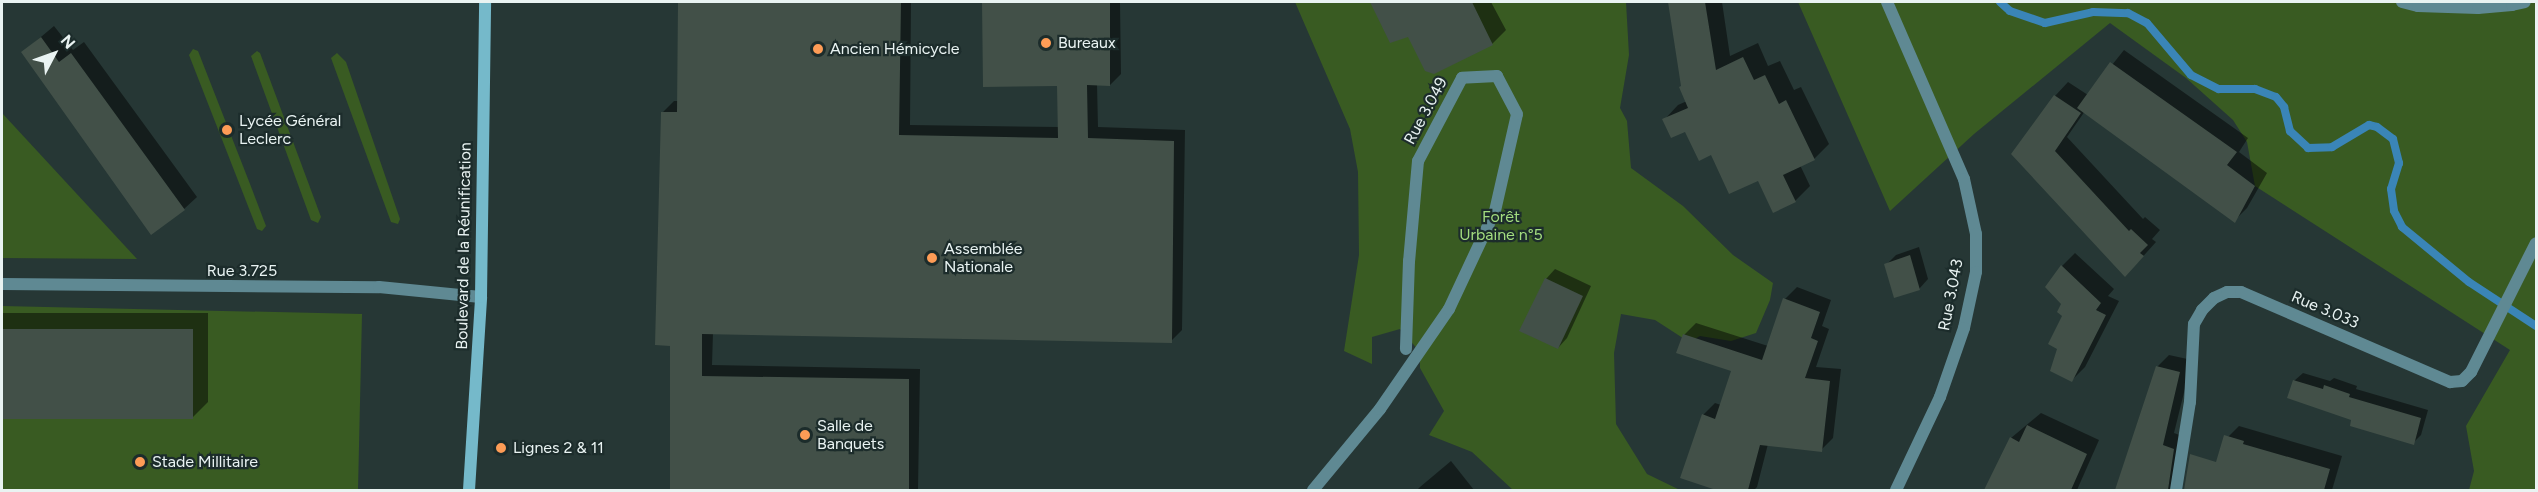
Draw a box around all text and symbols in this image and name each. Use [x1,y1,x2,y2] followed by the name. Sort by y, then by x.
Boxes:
[24,24,84,84] north arrow
[57,31,79,53] text: N
[1058,33,1116,53] place label: Bureaux
[1039,36,1053,50] marker: Bureaux
[830,39,959,59] place label: Ancien Hémicycle
[811,42,825,56] marker: Ancien Hémicycle
[1400,74,1452,148] street label: Rue 3.049
[239,111,341,149] place label: Lycée Général Leclerc
[220,123,234,137] marker: Lycée Général Leclerc
[453,142,475,350] street label: Boulevard de la Réunification
[1459,207,1543,245] park label: Forêt Urbaine n°5
[944,239,1022,277] place label: Assemblée Nationale
[925,251,939,265] marker: Assemblée Nationale
[1935,258,1967,332] street label: Rue 3.043
[207,261,277,281] street label: Rue 3.725
[2288,287,2362,333] street label: Rue 3.033
[817,416,884,454] place label: Salle de Banquets
[798,428,812,442] marker: Salle de Banquets
[513,438,604,458] place label: Lignes 2 & 11
[494,441,508,455] marker: Lignes 2 & 11
[152,452,258,472] place label: Stade Millitaire
[133,455,147,469] marker: Stade Millitaire

